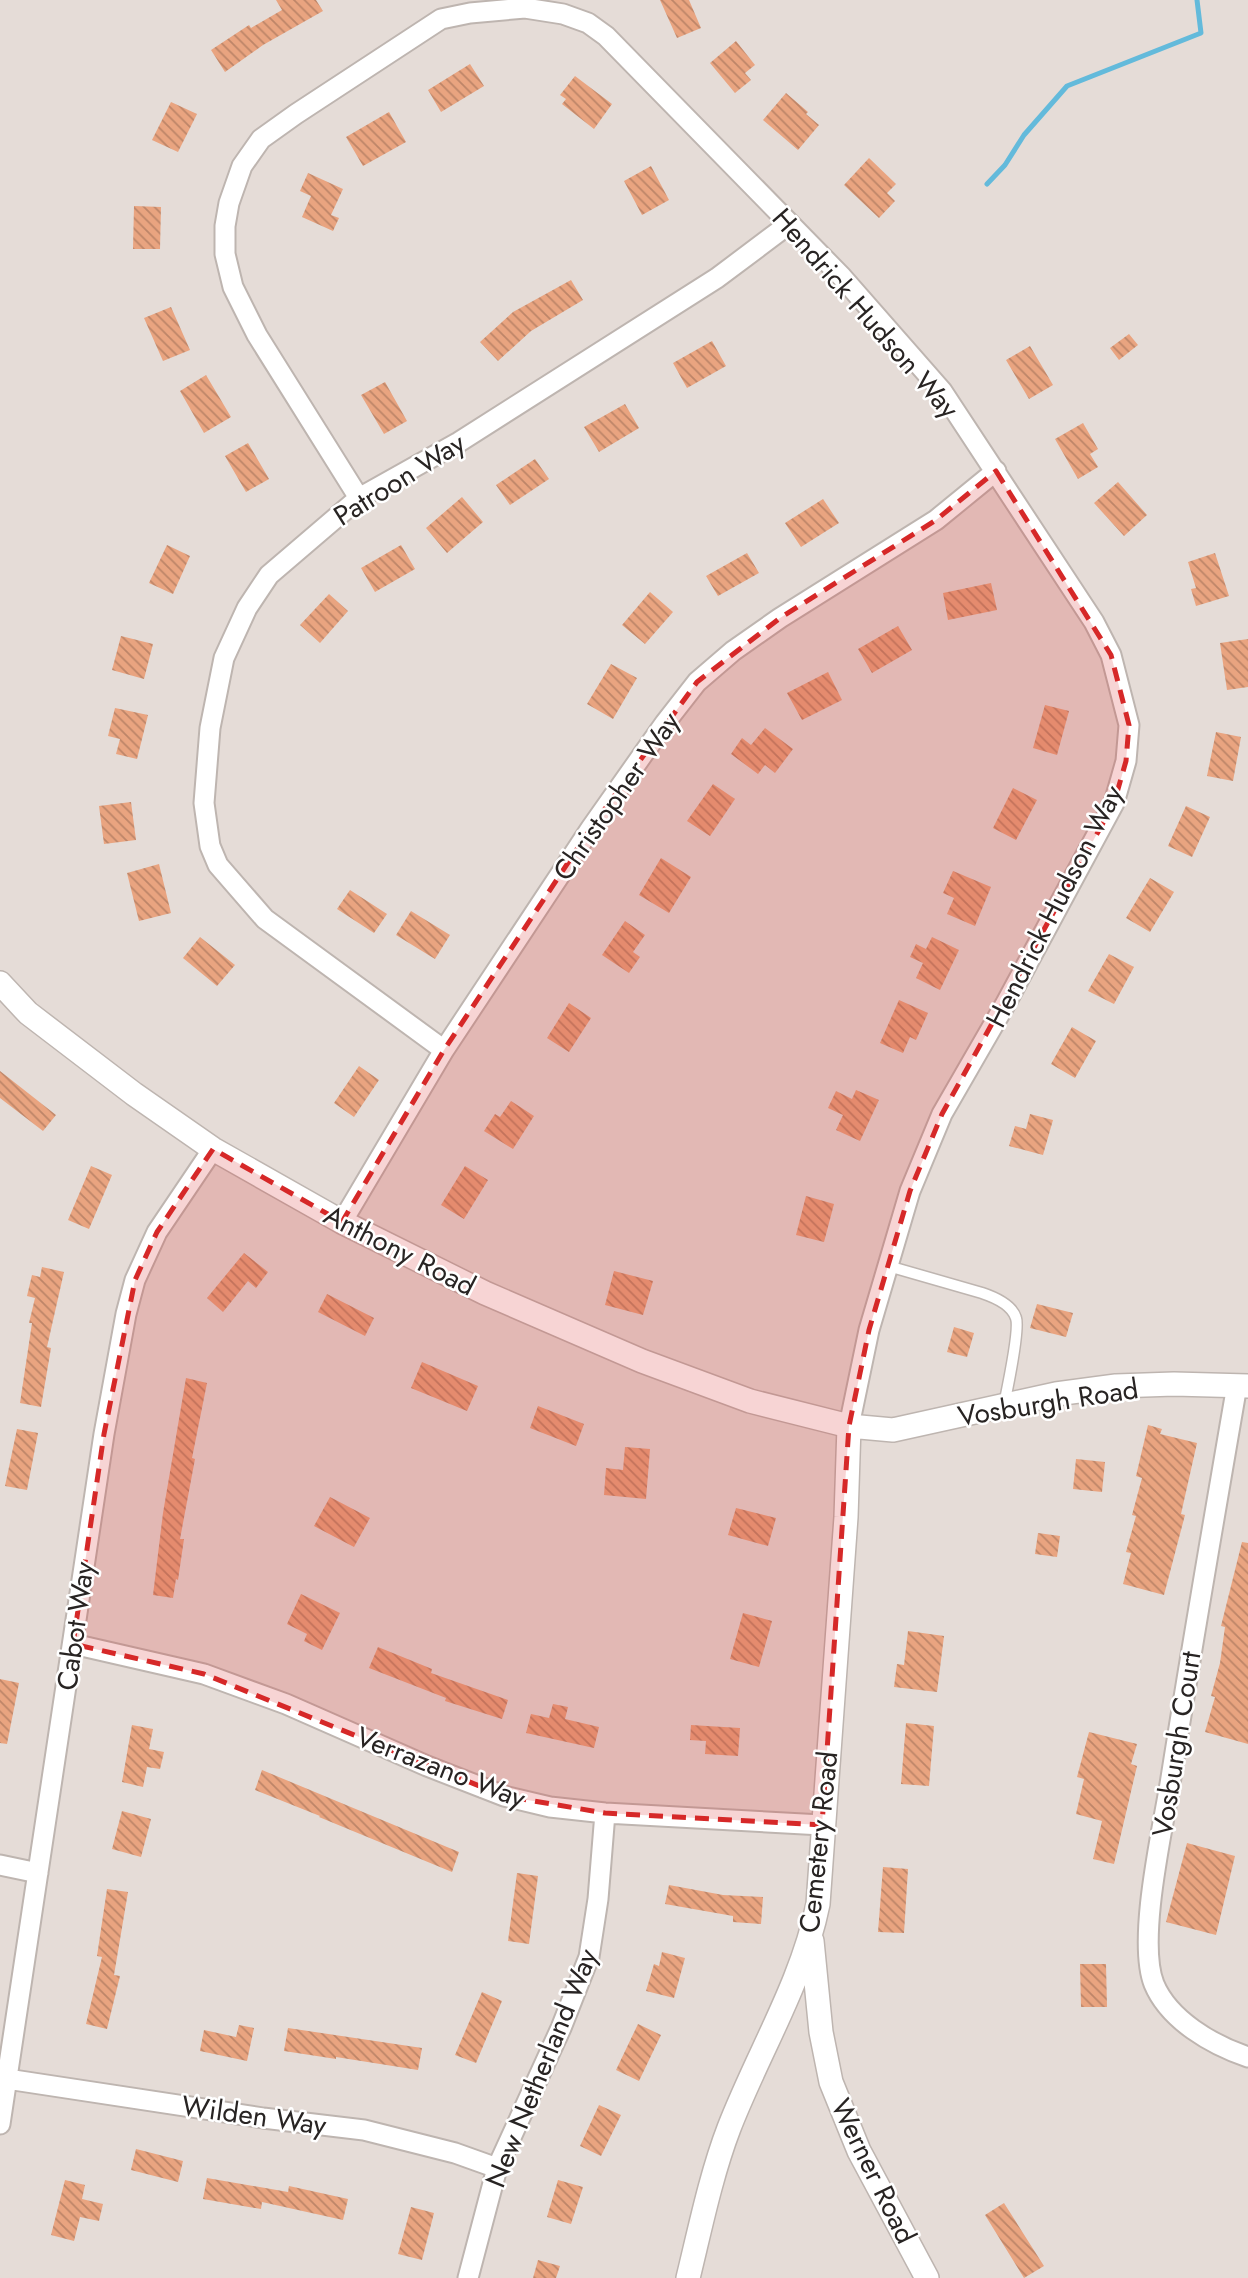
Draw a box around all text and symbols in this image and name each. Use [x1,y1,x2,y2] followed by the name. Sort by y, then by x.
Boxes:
[763,199,969,428] street label: Hendrick Hudson Way
[326,422,474,536] street label: Patroon Way
[543,703,690,889] street label: Christopher Way
[976,777,1134,1034] street label: Hendrick Hudson Way
[317,1195,483,1306] street label: Anthony Road
[955,1368,1141,1437] street label: Vosburgh Road
[46,1558,105,1693] street label: Cabot Way
[1142,1648,1211,1840] street label: Vosburgh Court
[350,1716,532,1819] street label: Verrazano Way
[789,1749,848,1935] street label: Cemetery Road
[475,1942,608,2194] street label: New Netherland Way
[179,2085,329,2146] street label: Wilden Way
[821,2092,926,2251] street label: Werner Road

